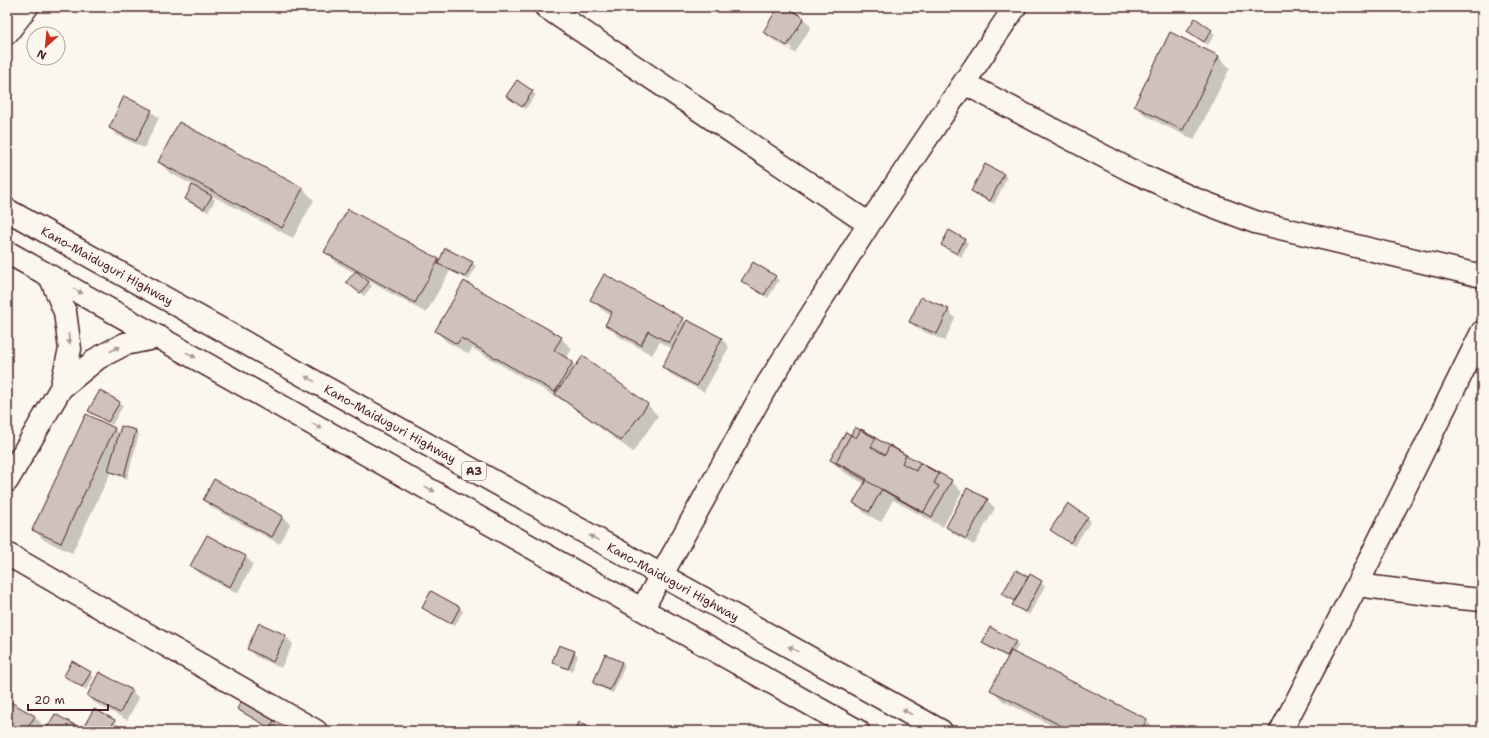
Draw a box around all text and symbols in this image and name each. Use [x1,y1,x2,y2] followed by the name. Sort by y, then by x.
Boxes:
[26,26,66,66] north arrow
[34,46,49,63] text: N
[38,223,176,309] street label: Kano-Maiduguri Highway
[72,288,84,295] one-way arrow
[66,333,72,345] one-way arrow
[109,346,121,352] one-way arrow
[185,351,197,358] one-way arrow
[304,376,316,383] one-way arrow
[321,381,459,467] street label: Kano-Maiduguri Highway
[311,422,322,429] one-way arrow
[462,462,486,480] road number: A3
[424,486,436,493] one-way arrow
[588,535,600,542] one-way arrow
[604,539,742,625] street label: Kano-Maiduguri Highway
[788,646,799,652] one-way arrow
[28,686,108,712] scale bar
[34,692,65,708] text: 20 m
[901,709,913,715] one-way arrow

